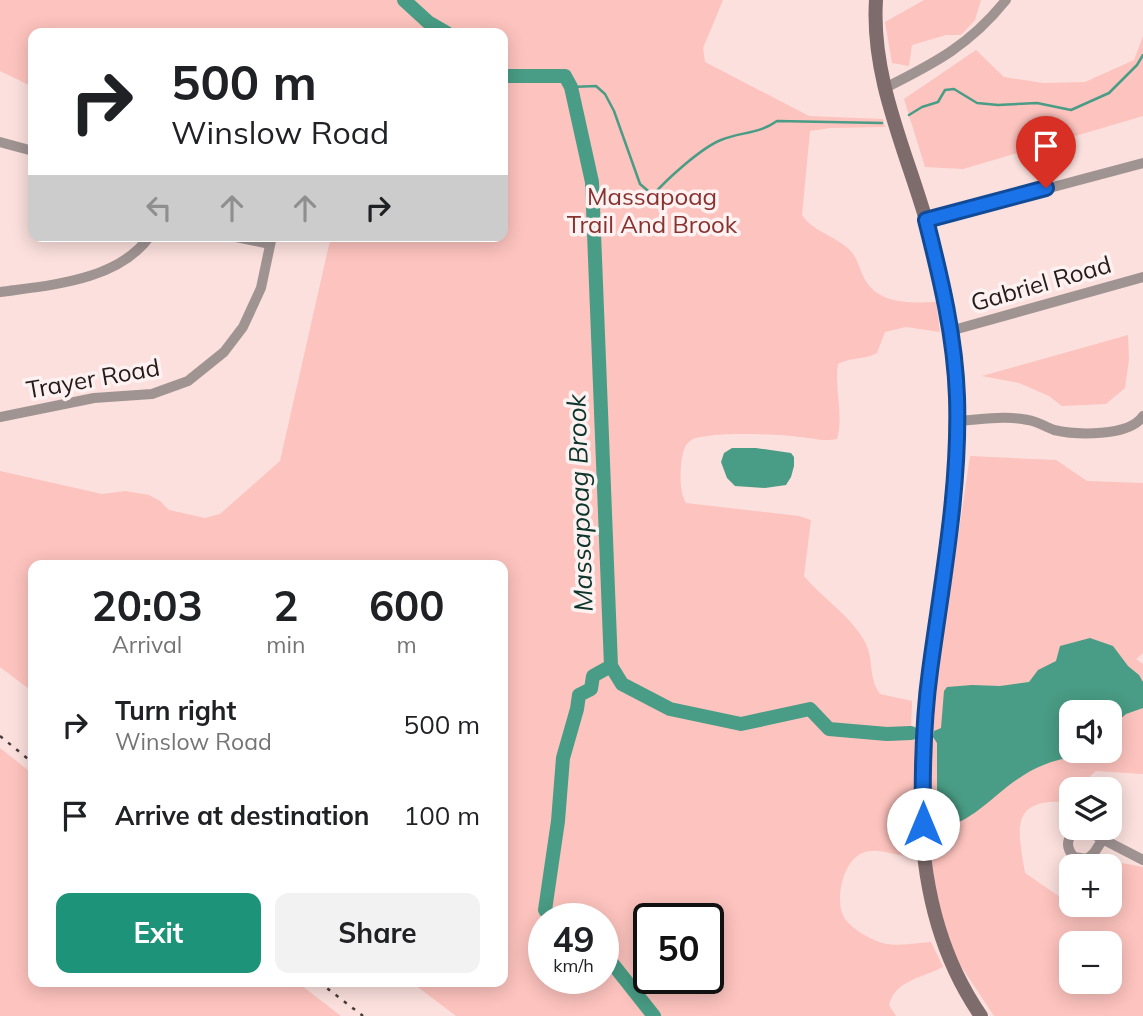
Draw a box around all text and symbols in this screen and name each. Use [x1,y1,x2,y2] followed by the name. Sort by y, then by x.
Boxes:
[171,51,317,112] text: 500 m
[56,56,147,147] icon: right
[171,112,389,152] text: Winslow Road
[1016,116,1076,188] pin
[1027,127,1065,165] icon: arrive
[567,181,738,239] park label: Massapoag Trail And Brook
[140,189,178,227] icon: left
[213,189,251,227] icon: ahead
[286,189,324,227] icon: ahead
[359,189,397,227] icon: right
[967,249,1114,317] street label: Gabriel Road
[24,352,162,405] street label: Trayer Road
[559,393,600,612] water label: Massapoag Brook
[92,579,203,632] text: 20:03
[273,579,298,632] text: 2
[369,579,444,632] text: 600
[112,630,182,659] text: Arrival
[266,630,305,659] text: min
[397,630,417,659] text: m
[115,694,236,727] text: Turn right
[1059,700,1122,994] map controls
[1059,700,1122,763] button: sound
[56,706,94,744] icon: right
[404,708,480,741] text: 500 m
[115,727,272,756] text: Winslow Road
[1059,777,1122,840] button: layers
[886,787,960,861] position arrow
[56,797,94,835] icon: arrive
[115,799,370,832] text: Arrive at destination
[404,799,480,832] text: 100 m
[1059,854,1122,917] button: +
[56,893,261,973] button: Exit
[275,893,480,973] button: Share
[633,903,724,994] speed limit sign: 50
[552,917,595,961] text: 49
[1059,931,1122,994] button: −
[553,954,594,977] text: km/h

